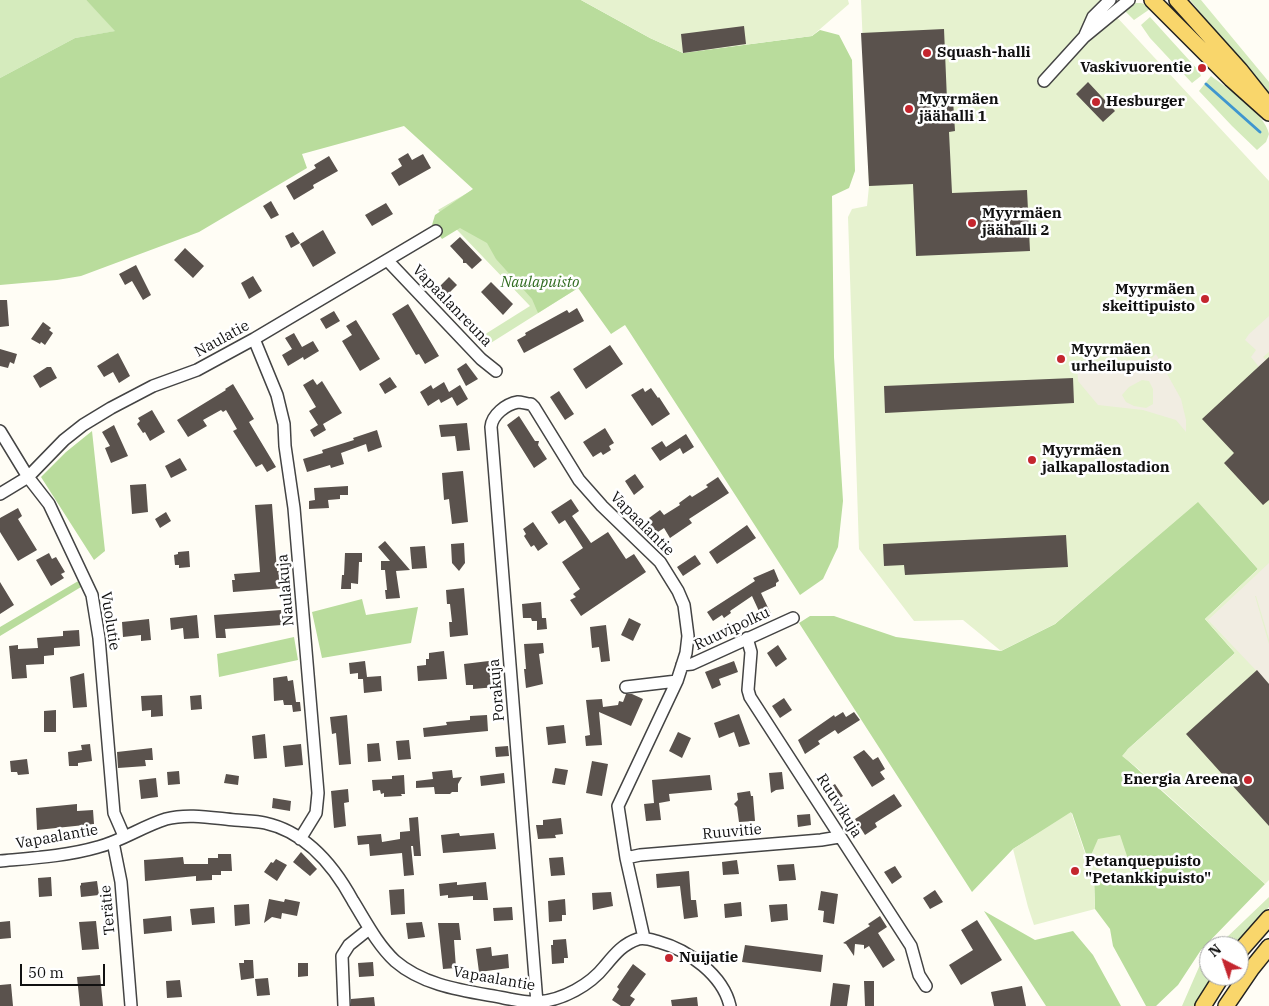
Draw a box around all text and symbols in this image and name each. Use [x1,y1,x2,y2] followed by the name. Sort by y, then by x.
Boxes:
[937,44,1031,62] place label: Squash-halli
[921,47,933,59] marker: Squash-halli
[1080,59,1192,77] place label: Vaskivuorentie
[1196,62,1208,74] marker: Vaskivuorentie
[919,91,999,126] place label: Myyrmäen jäähalli 1
[1106,93,1185,111] place label: Hesburger
[1090,96,1102,108] marker: Hesburger
[903,103,915,115] marker: Myyrmäen jäähalli 1
[982,205,1062,240] place label: Myyrmäen jäähalli 2
[966,217,978,229] marker: Myyrmäen jäähalli 2
[408,261,496,351] street label: Vapaalanreuna
[501,274,579,292] park label: Naulapuisto
[1102,281,1195,316] place label: Myyrmäen skeittipuisto
[1199,293,1211,305] marker: Myyrmäen skeittipuisto
[192,317,252,361] street label: Naulatie
[1071,341,1172,376] place label: Myyrmäen urheilupuisto
[1055,353,1067,365] marker: Myyrmäen urheilupuisto
[1042,442,1170,477] place label: Myyrmäen jalkapallostadion
[1026,454,1038,466] marker: Myyrmäen jalkapallostadion
[606,488,678,560] street label: Vapaalantie
[274,553,298,627] street label: Naulakuja
[96,590,124,652] street label: Vuolutie
[691,604,773,654] street label: Ruuvipolku
[485,658,509,722] street label: Porakuja
[812,771,866,841] street label: Ruuvikuja
[1123,771,1238,789] place label: Energia Areena
[1242,774,1254,786] marker: Energia Areena
[702,820,762,844] street label: Ruuvitie
[14,821,100,853] street label: Vapaalantie
[1085,853,1211,888] place label: Petanquepuisto "Petankkipuisto"
[1069,865,1081,877] marker: Petanquepuisto "Petankkipuisto"
[97,884,119,936] street label: Terätie
[1199,936,1249,986] north arrow
[1205,940,1225,961] text: N
[679,949,738,967] place label: Nuijatie
[663,952,675,964] marker: Nuijatie
[22,954,108,986] scale bar
[28,963,64,982] text: 50 m
[451,963,537,995] street label: Vapaalantie

